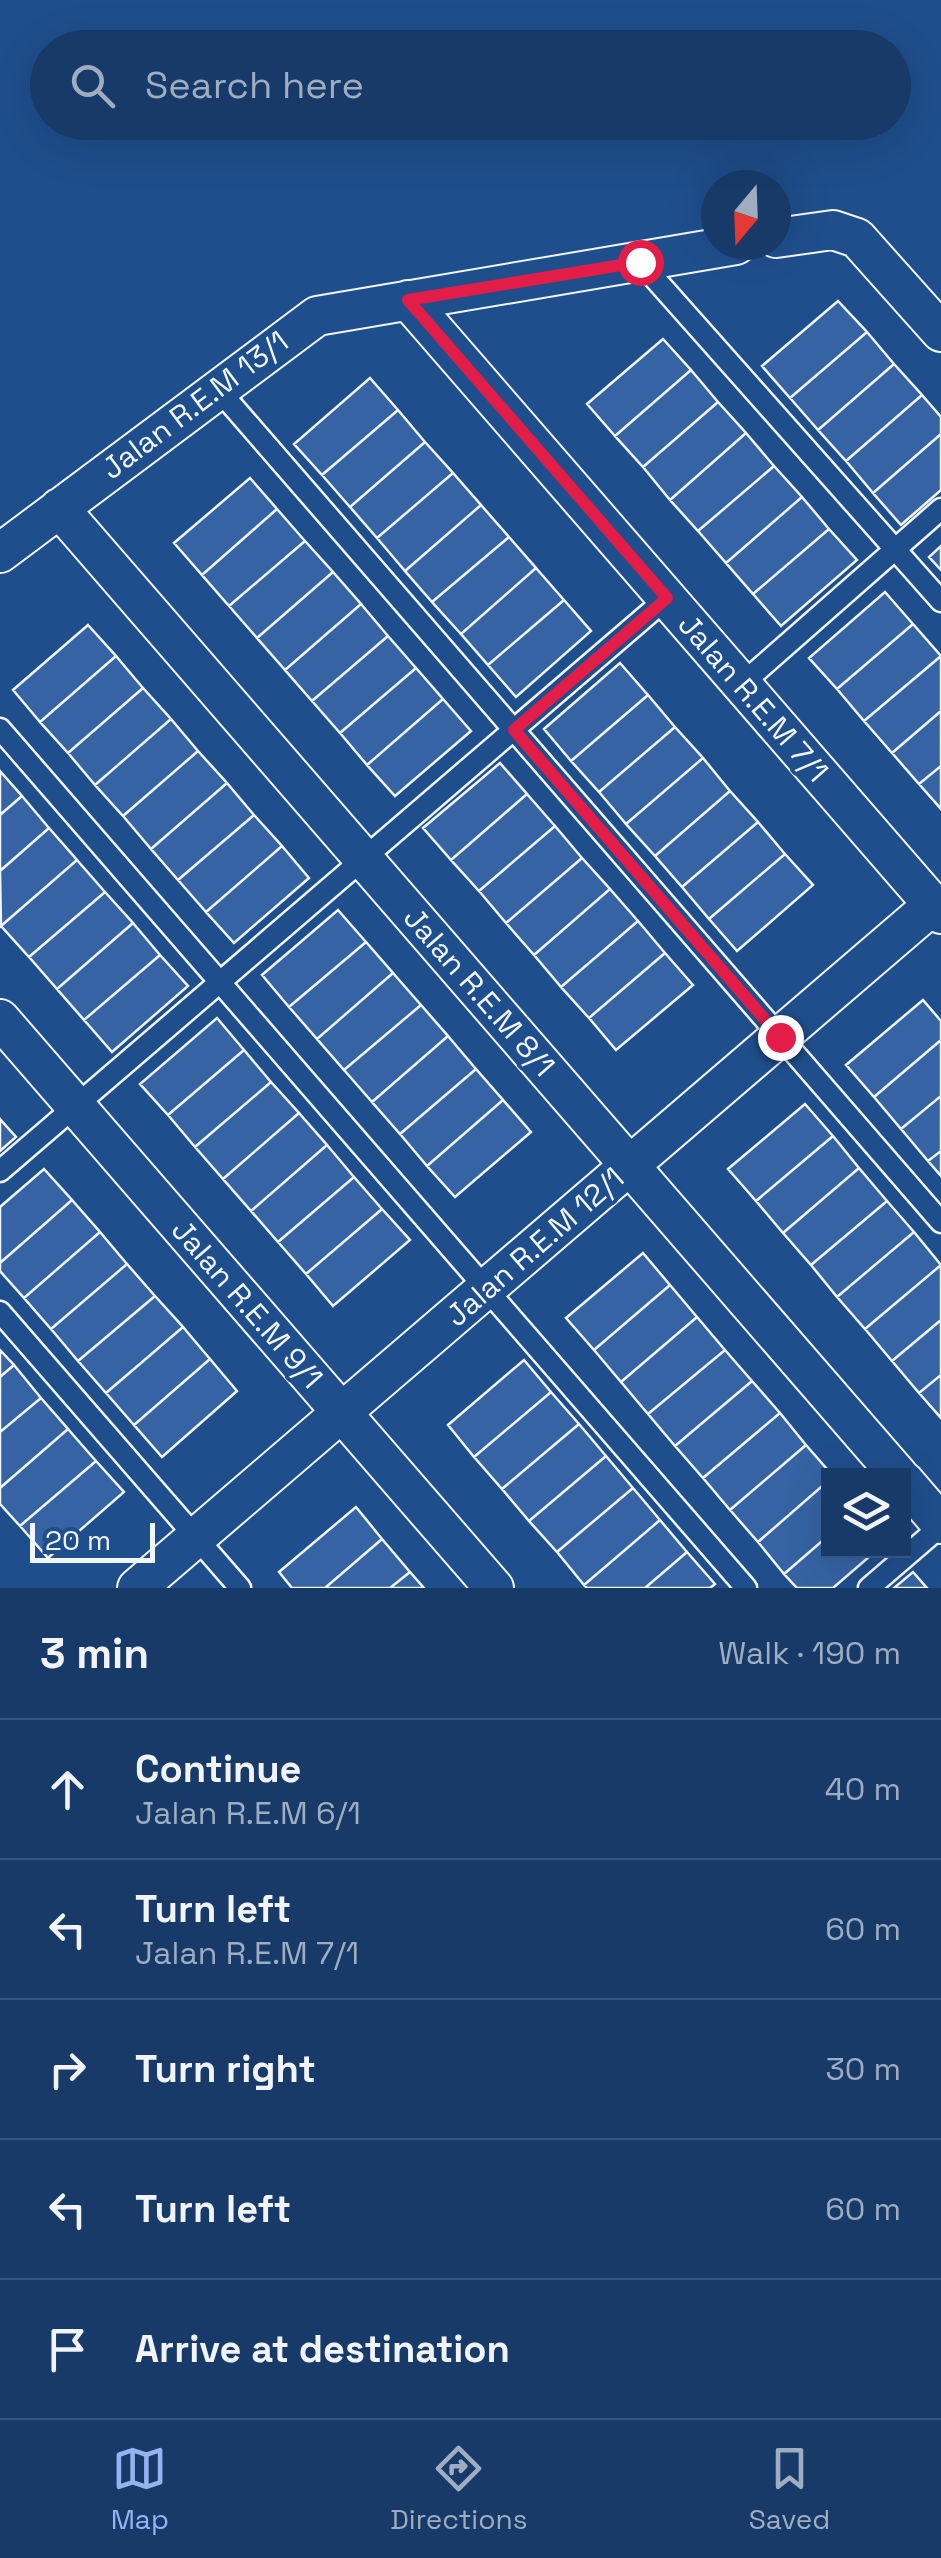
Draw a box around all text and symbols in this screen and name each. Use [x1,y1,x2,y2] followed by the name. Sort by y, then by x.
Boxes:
[30,30,911,140] search box
[65,58,120,113] icon: search
[145,61,364,109] text: Search here
[701,170,791,260] north arrow
[618,240,664,286] route start
[94,322,296,488] street label: Jalan R.E.M 13/1
[670,606,837,790] street label: Jalan R.E.M 7/1
[395,899,564,1084] street label: Jalan R.E.M 8/1
[758,1015,804,1061] route end
[437,1158,632,1335] street label: Jalan R.E.M 12/1
[163,1211,332,1396] street label: Jalan R.E.M 9/1
[821,1468,911,1558] map controls
[821,1468,911,1558] button: layers
[30,1518,155,1562] scale bar
[45,1522,111,1558] text: 20 m
[40,1627,149,1680] text: 3 min
[718,1633,901,1673] text: Walk · 190 m
[135,1745,301,1793] text: Continue
[40,1762,95,1817] icon: ahead
[825,1769,901,1809] text: 40 m
[135,1793,361,1833] text: Jalan R.E.M 6/1
[135,1885,291,1933] text: Turn left
[40,1902,95,1957] icon: left
[825,1909,901,1949] text: 60 m
[135,1933,359,1973] text: Jalan R.E.M 7/1
[40,2042,95,2097] icon: right
[135,2045,316,2093] text: Turn right
[825,2049,901,2089] text: 30 m
[40,2182,95,2237] icon: left
[135,2185,291,2233] text: Turn left
[825,2189,901,2229] text: 60 m
[40,2322,95,2377] icon: arrive
[135,2325,510,2373] text: Arrive at destination
[111,2441,169,2537] tab: Map
[390,2441,527,2537] tab: Directions
[749,2441,830,2537] tab: Saved

